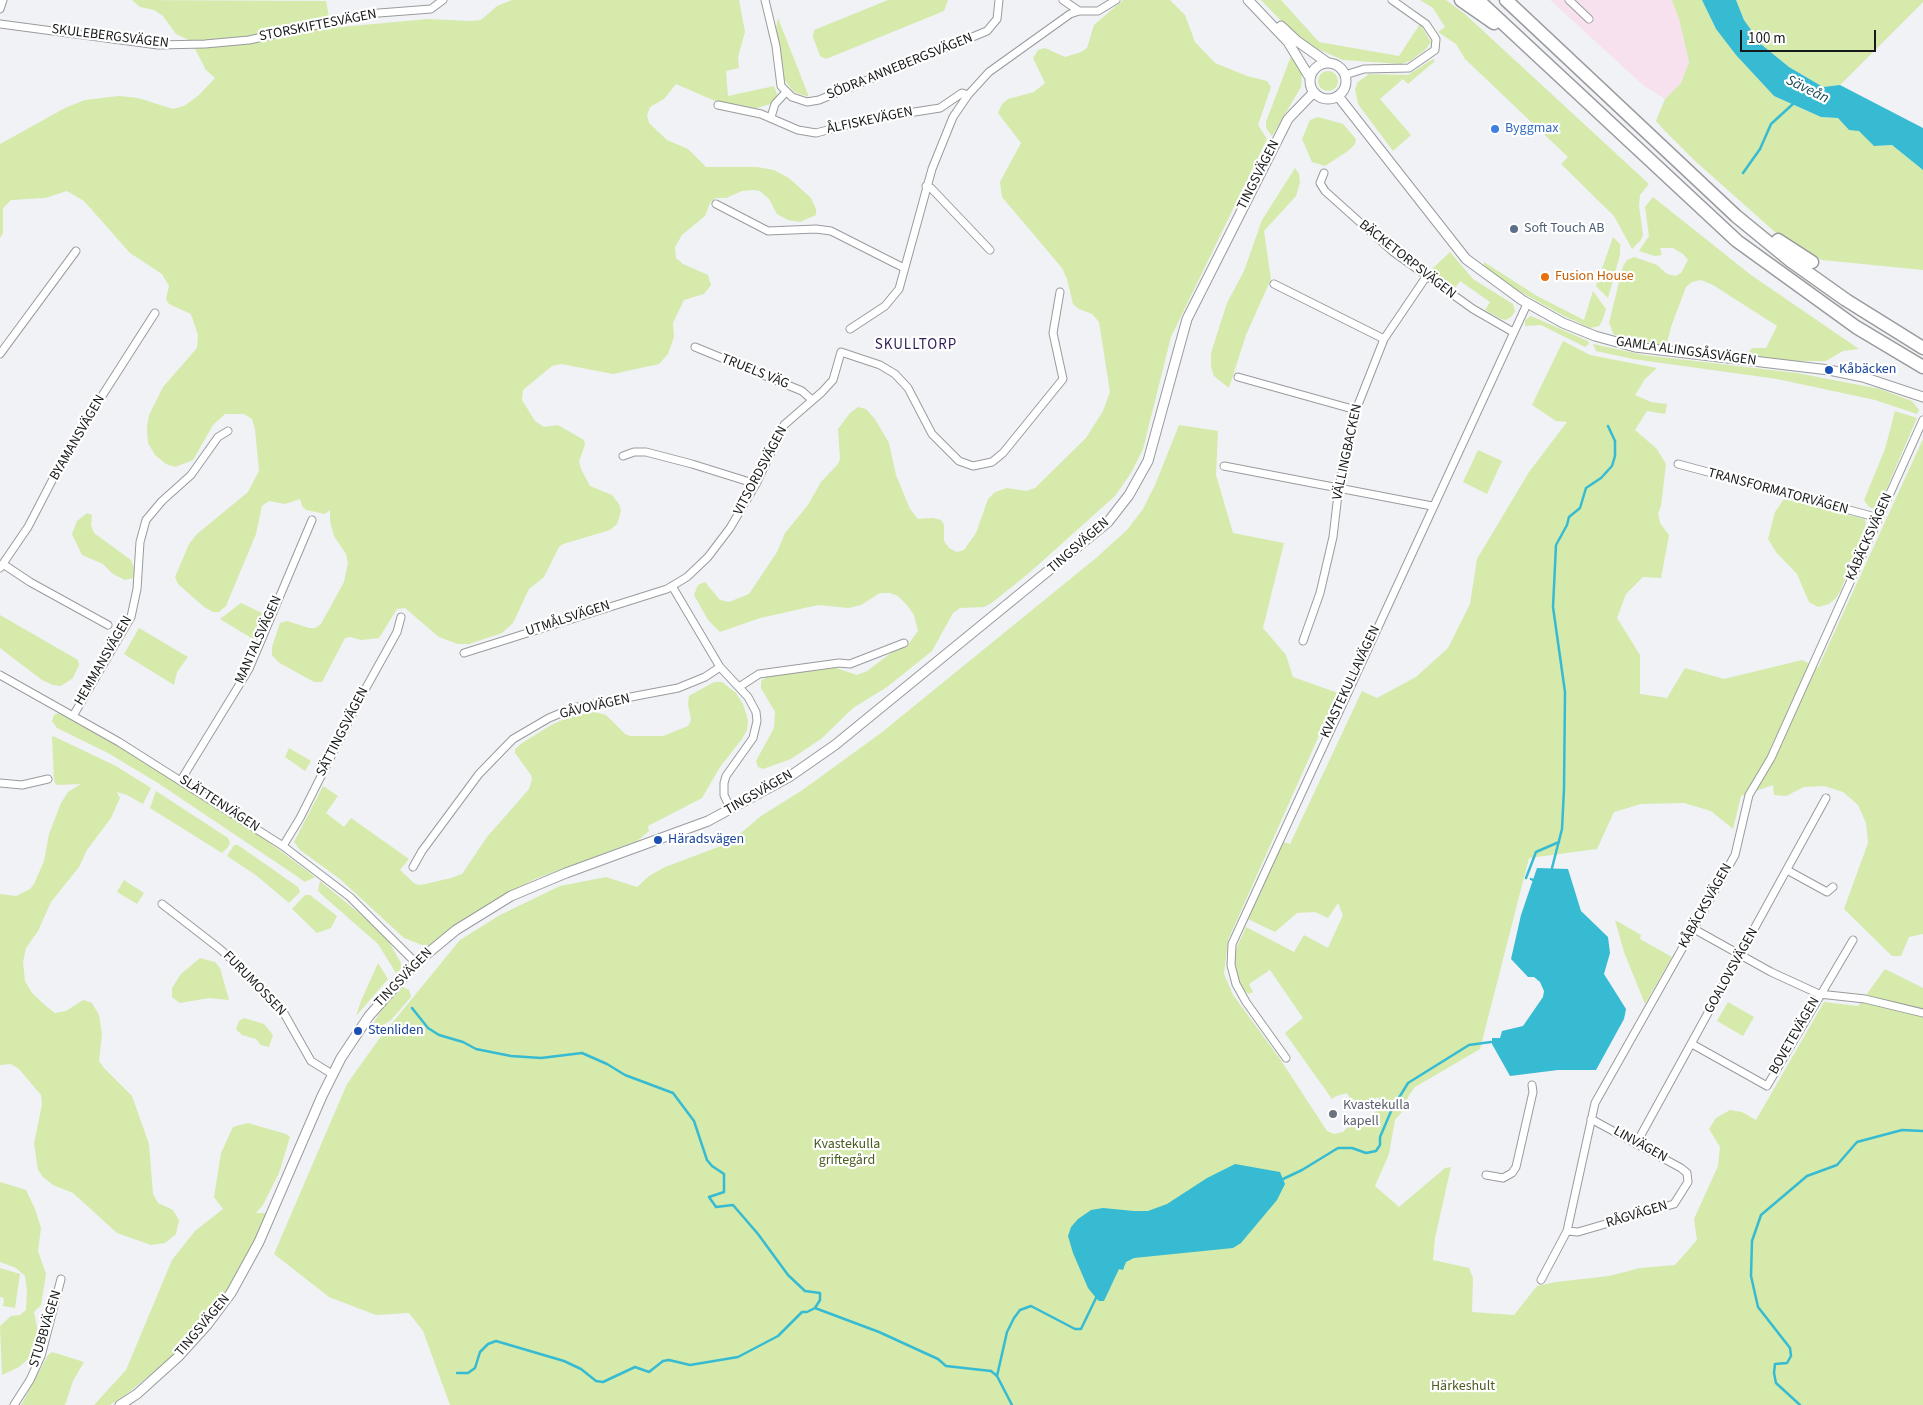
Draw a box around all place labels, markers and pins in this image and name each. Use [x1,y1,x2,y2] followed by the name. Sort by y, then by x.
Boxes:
[1505,121,1559,137] place label: Byggmax
[1489,123,1501,135] marker: Byggmax
[1524,221,1605,237] place label: Soft Touch AB
[1508,223,1520,235] marker: Soft Touch AB
[1555,269,1634,285] place label: Fusion House
[1539,271,1551,283] marker: Fusion House
[1839,362,1896,378] place label: Kåbäcken
[1823,364,1835,376] marker: Kåbäcken
[668,832,744,848] place label: Häradsvägen
[652,834,664,846] marker: Häradsvägen
[368,1023,424,1039] place label: Stenliden
[352,1025,364,1037] marker: Stenliden
[1343,1098,1410,1130] place label: Kvastekulla kapell
[1327,1108,1339,1120] marker: Kvastekulla kapell

